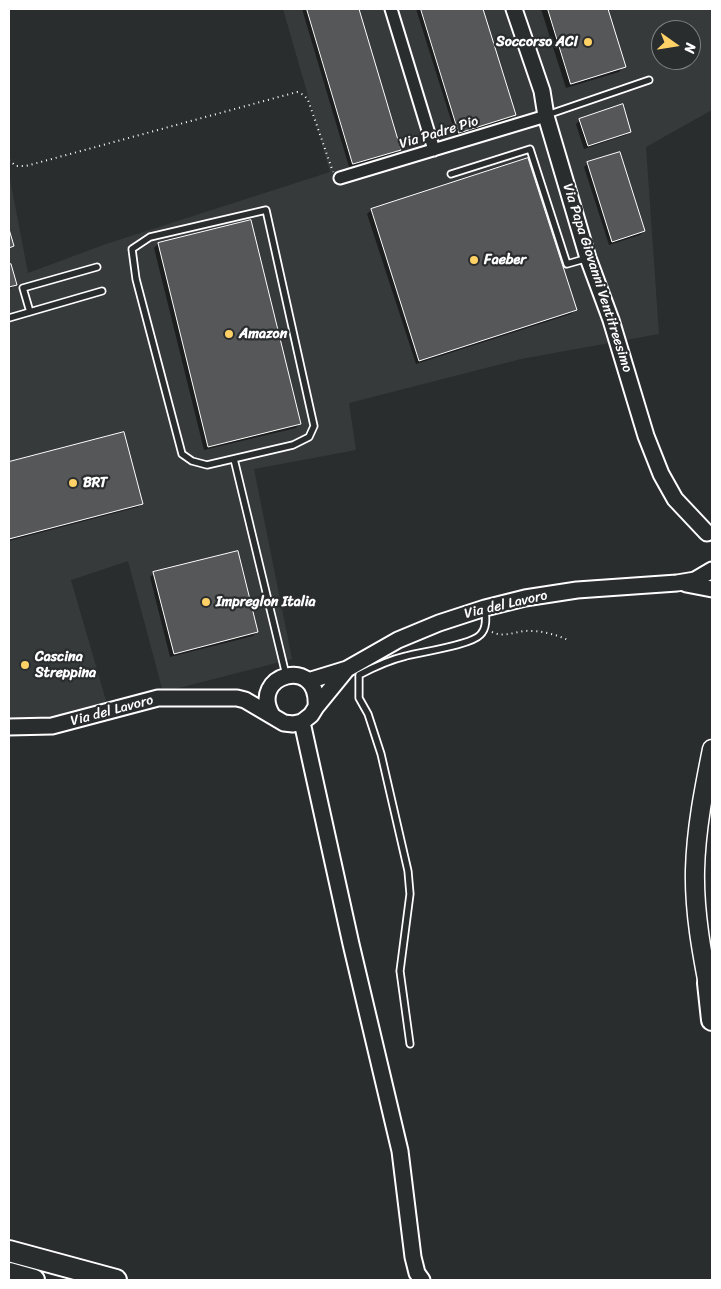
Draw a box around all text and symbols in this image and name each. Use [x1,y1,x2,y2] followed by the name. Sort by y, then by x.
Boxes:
[651,20,701,70] north arrow
[496,34,578,50] place label: Soccorso ACI
[582,36,594,48] marker: Soccorso ACI
[677,41,703,56] text: N
[397,113,481,153] street label: Via Padre Pio
[558,181,636,375] street label: Via Papa Giovanni Ventitreesimo
[484,252,526,268] place label: Faeber
[468,254,480,266] marker: Faeber
[239,326,287,342] place label: Amazon
[223,328,235,340] marker: Amazon
[83,475,107,491] place label: BRT
[67,477,79,489] marker: BRT
[463,587,549,623] street label: Via del Lavoro
[216,594,316,610] place label: Impreglon Italia
[200,596,212,608] marker: Impreglon Italia
[35,649,96,682] place label: Cascina Streppina
[19,659,31,671] marker: Cascina Streppina
[69,692,155,730] street label: Via del Lavoro

